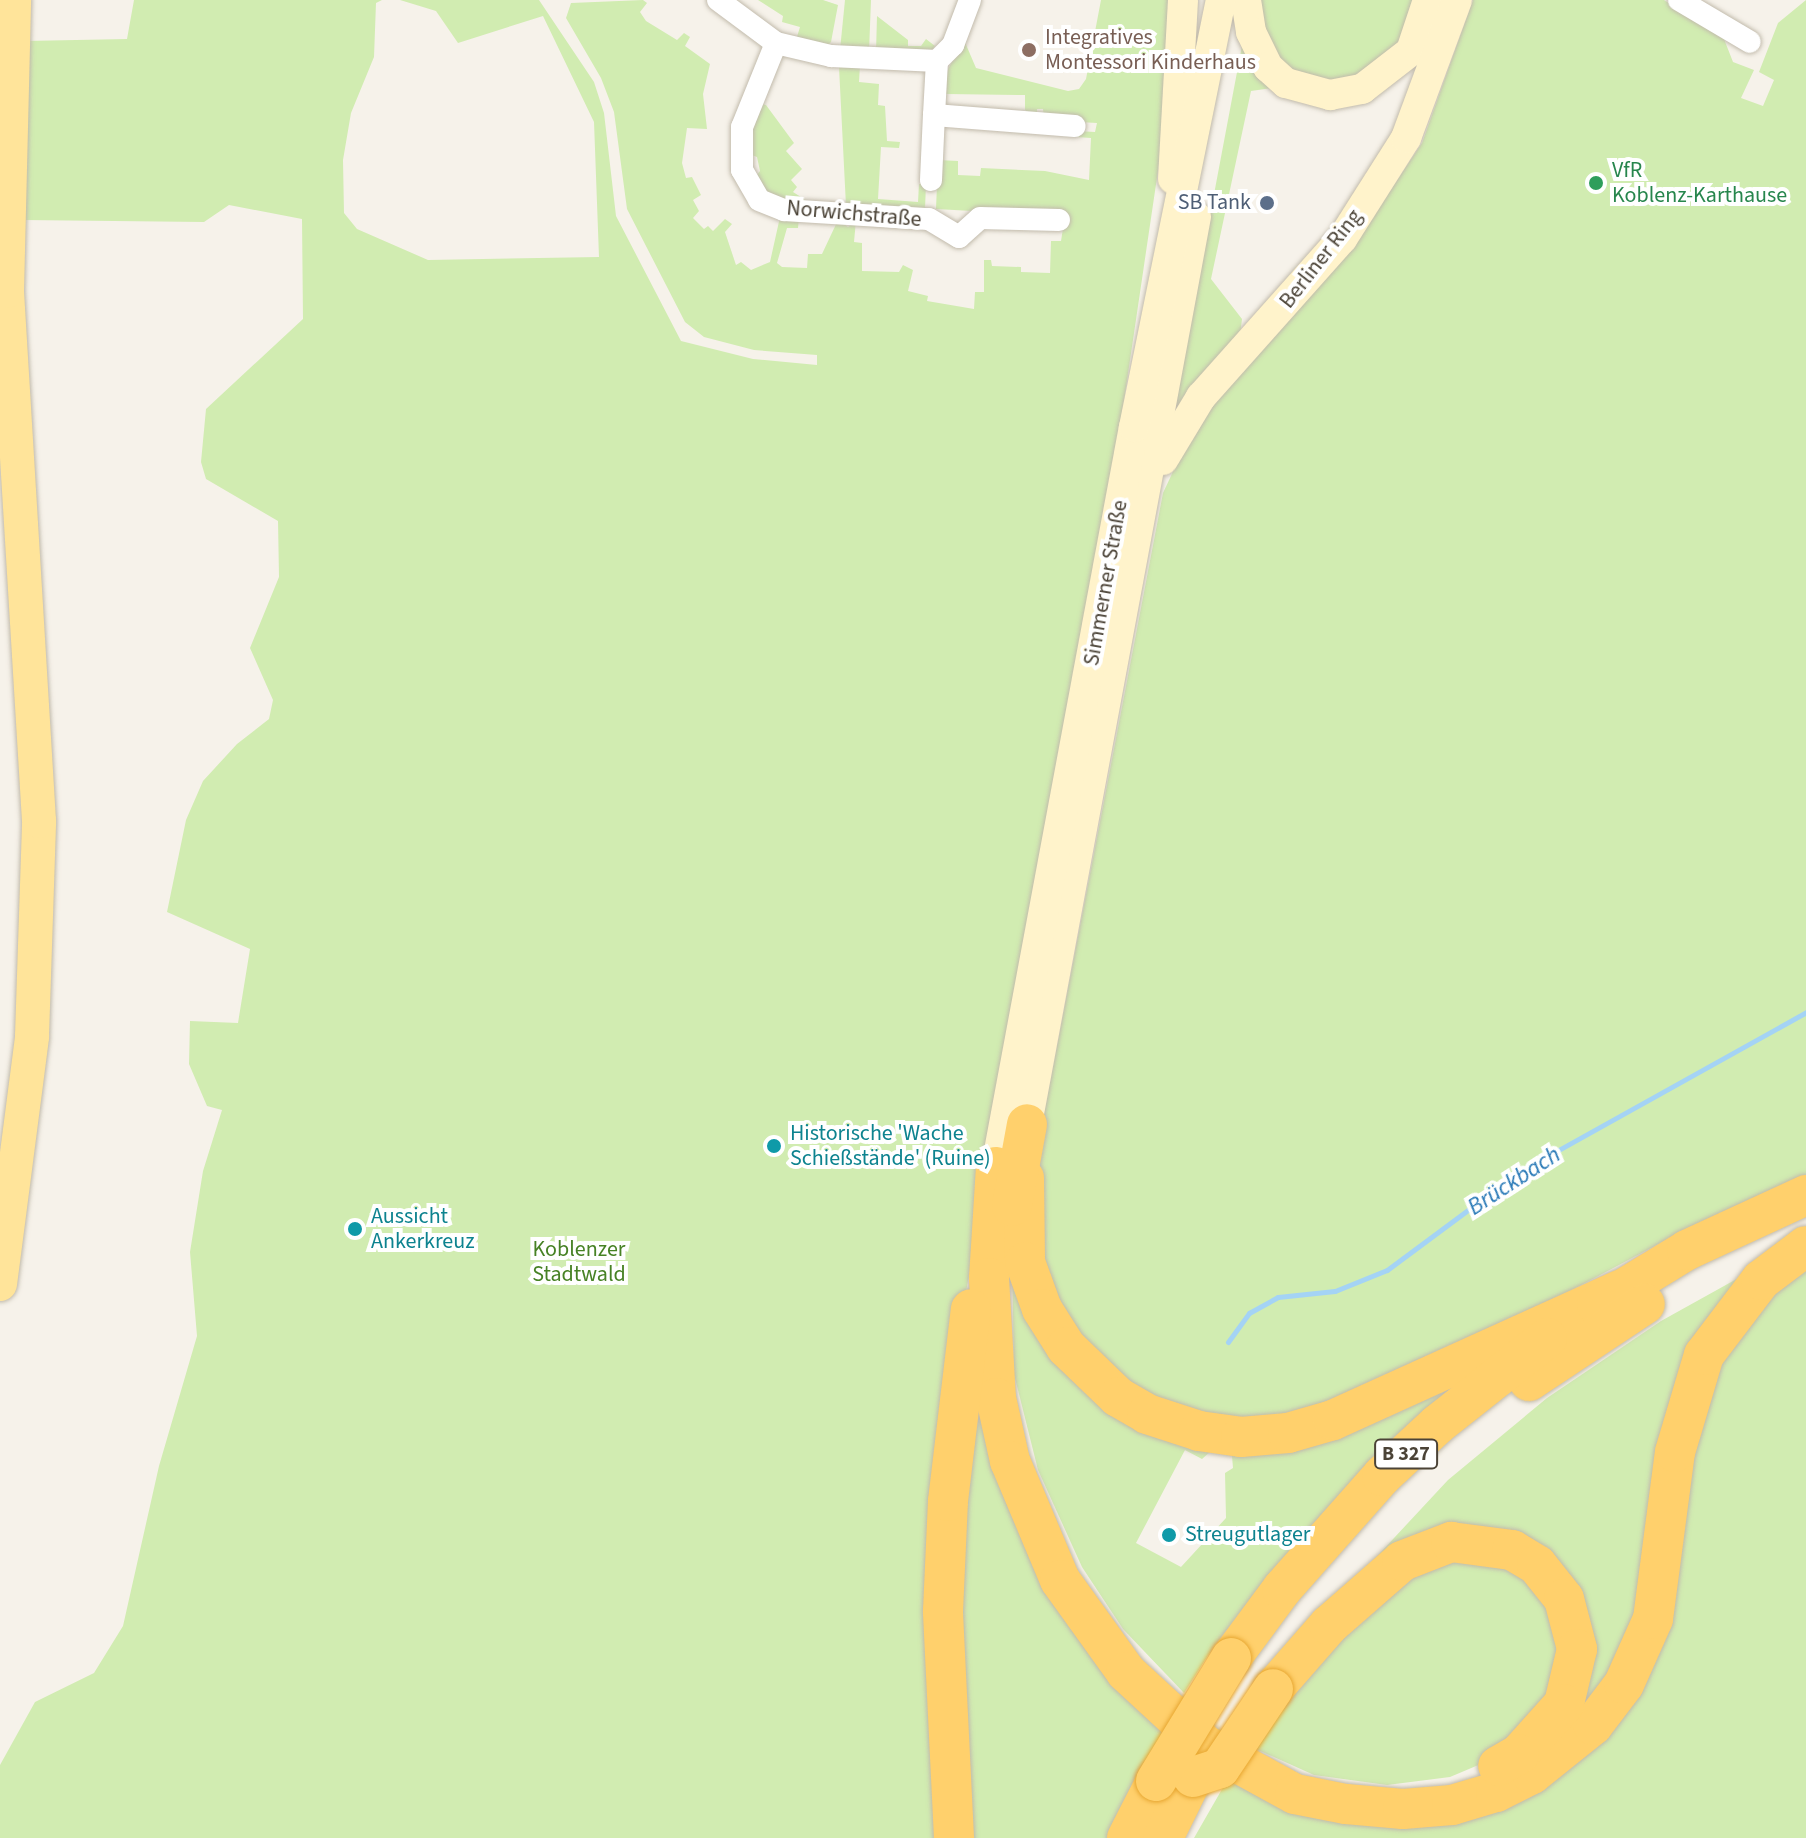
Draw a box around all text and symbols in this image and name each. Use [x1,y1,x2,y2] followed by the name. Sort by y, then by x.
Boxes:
[1045,24,1256,76] place label: Integratives Montessori Kinderhaus
[1020,41,1038,59] marker: Integratives Montessori Kinderhaus
[1612,157,1787,208] place label: VfR Koblenz-Karthause
[1587,174,1605,192] marker: VfR Koblenz-Karthause
[1178,190,1251,216] place label: SB Tank
[1258,194,1276,212] marker: SB Tank
[785,195,923,233] street label: Norwichstraße
[1274,204,1368,314] street label: Berliner Ring
[1078,498,1134,668] street label: Simmerner Straße
[790,1120,991,1172] place label: Historische 'Wache Schießstände' (Ruine)
[765,1137,783,1155] marker: Historische 'Wache Schießstände' (Ruine)
[1462,1140,1566,1222] water label: Brückbach
[371,1203,475,1254] place label: Aussicht Ankerkreuz
[346,1220,364,1238] marker: Aussicht Ankerkreuz
[532,1236,626,1288] park label: Koblenzer Stadtwald
[1374,1438,1438,1470] road number: B 327
[1185,1522,1310,1548] place label: Streugutlager
[1160,1526,1178,1544] marker: Streugutlager

